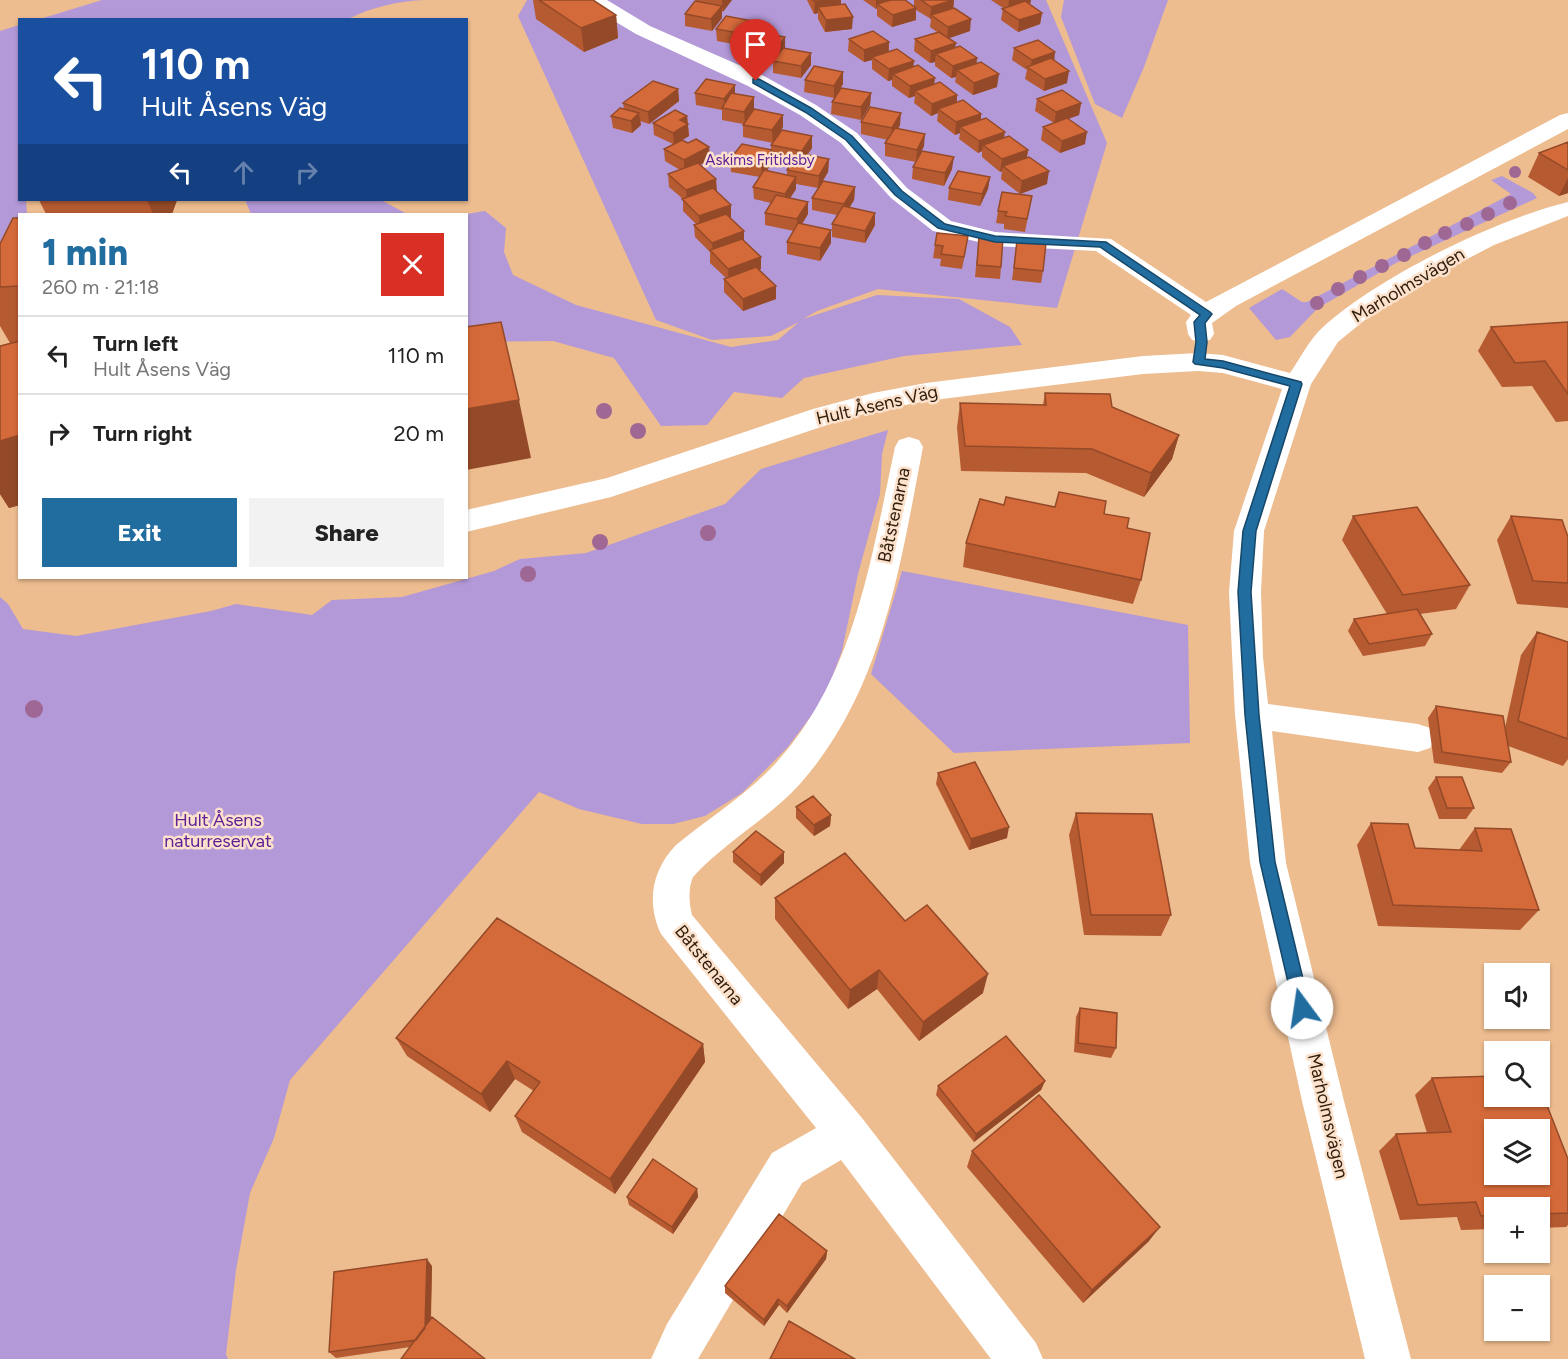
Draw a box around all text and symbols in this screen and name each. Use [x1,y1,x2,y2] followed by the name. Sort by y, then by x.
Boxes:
[730,19,781,81] pin
[739,28,772,61] icon: arrive
[141,39,250,90] text: 110 m
[42,42,120,120] icon: left
[141,90,327,123] text: Hult Åsens Väg
[705,151,815,169] park label: Askims Fritidsby
[164,156,197,189] icon: left
[227,156,260,189] icon: ahead
[290,156,323,189] icon: right
[42,231,128,274] text: 1 min
[381,233,444,296] button: close
[1348,243,1468,327] street label: Marholmsvägen
[42,275,159,299] text: 260 m · 21:18
[93,330,179,357] text: Turn left
[42,339,75,372] icon: left
[388,342,444,369] text: 110 m
[93,357,231,381] text: Hult Åsens Väg
[814,380,940,430] street label: Hult Åsens Väg
[42,417,75,450] icon: right
[93,420,192,447] text: Turn right
[393,420,444,447] text: 20 m
[873,466,915,564] street label: Båtstenarna
[42,498,237,567] button: Exit
[249,498,444,567] button: Share
[164,809,272,852] park label: Hult Åsens naturreservat
[670,921,748,1009] street label: Båtstenarna
[1484,963,1550,1341] map controls
[1484,963,1550,1029] button: sound
[1270,976,1334,1040] position arrow
[1484,1041,1550,1107] button: search
[1303,1051,1353,1181] street label: Marholmsvägen
[1484,1119,1550,1185] button: layers
[1484,1197,1550,1263] button: +
[1484,1275,1550,1341] button: −

